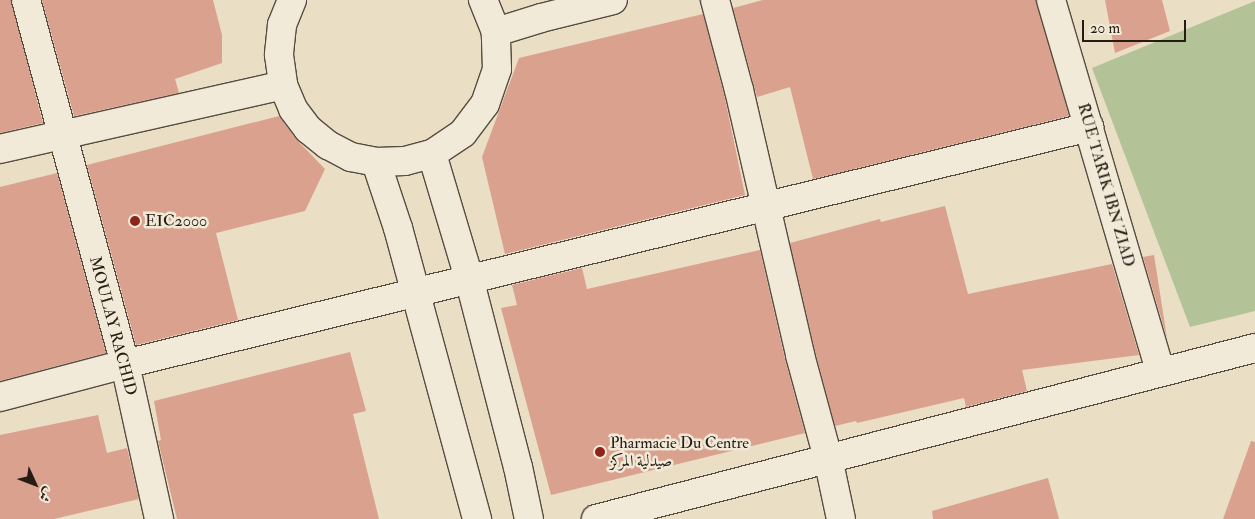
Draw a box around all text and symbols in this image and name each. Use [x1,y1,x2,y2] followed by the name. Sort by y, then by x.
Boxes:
[1085,10,1189,42] scale bar
[1090,19,1120,38] text: 20 m
[1073,101,1139,269] street label: RUE TARIK IBN ZIAD
[145,211,207,231] place label: EIC2000
[129,215,141,227] marker: EIC2000
[85,254,141,398] street label: MOULAY RACHID
[610,433,749,471] place label: Pharmacie Du Centre صيدلية المركز
[594,446,606,458] marker: Pharmacie Du Centre صيدلية المركز
[10,459,60,509] north arrow
[35,484,57,505] text: ش

